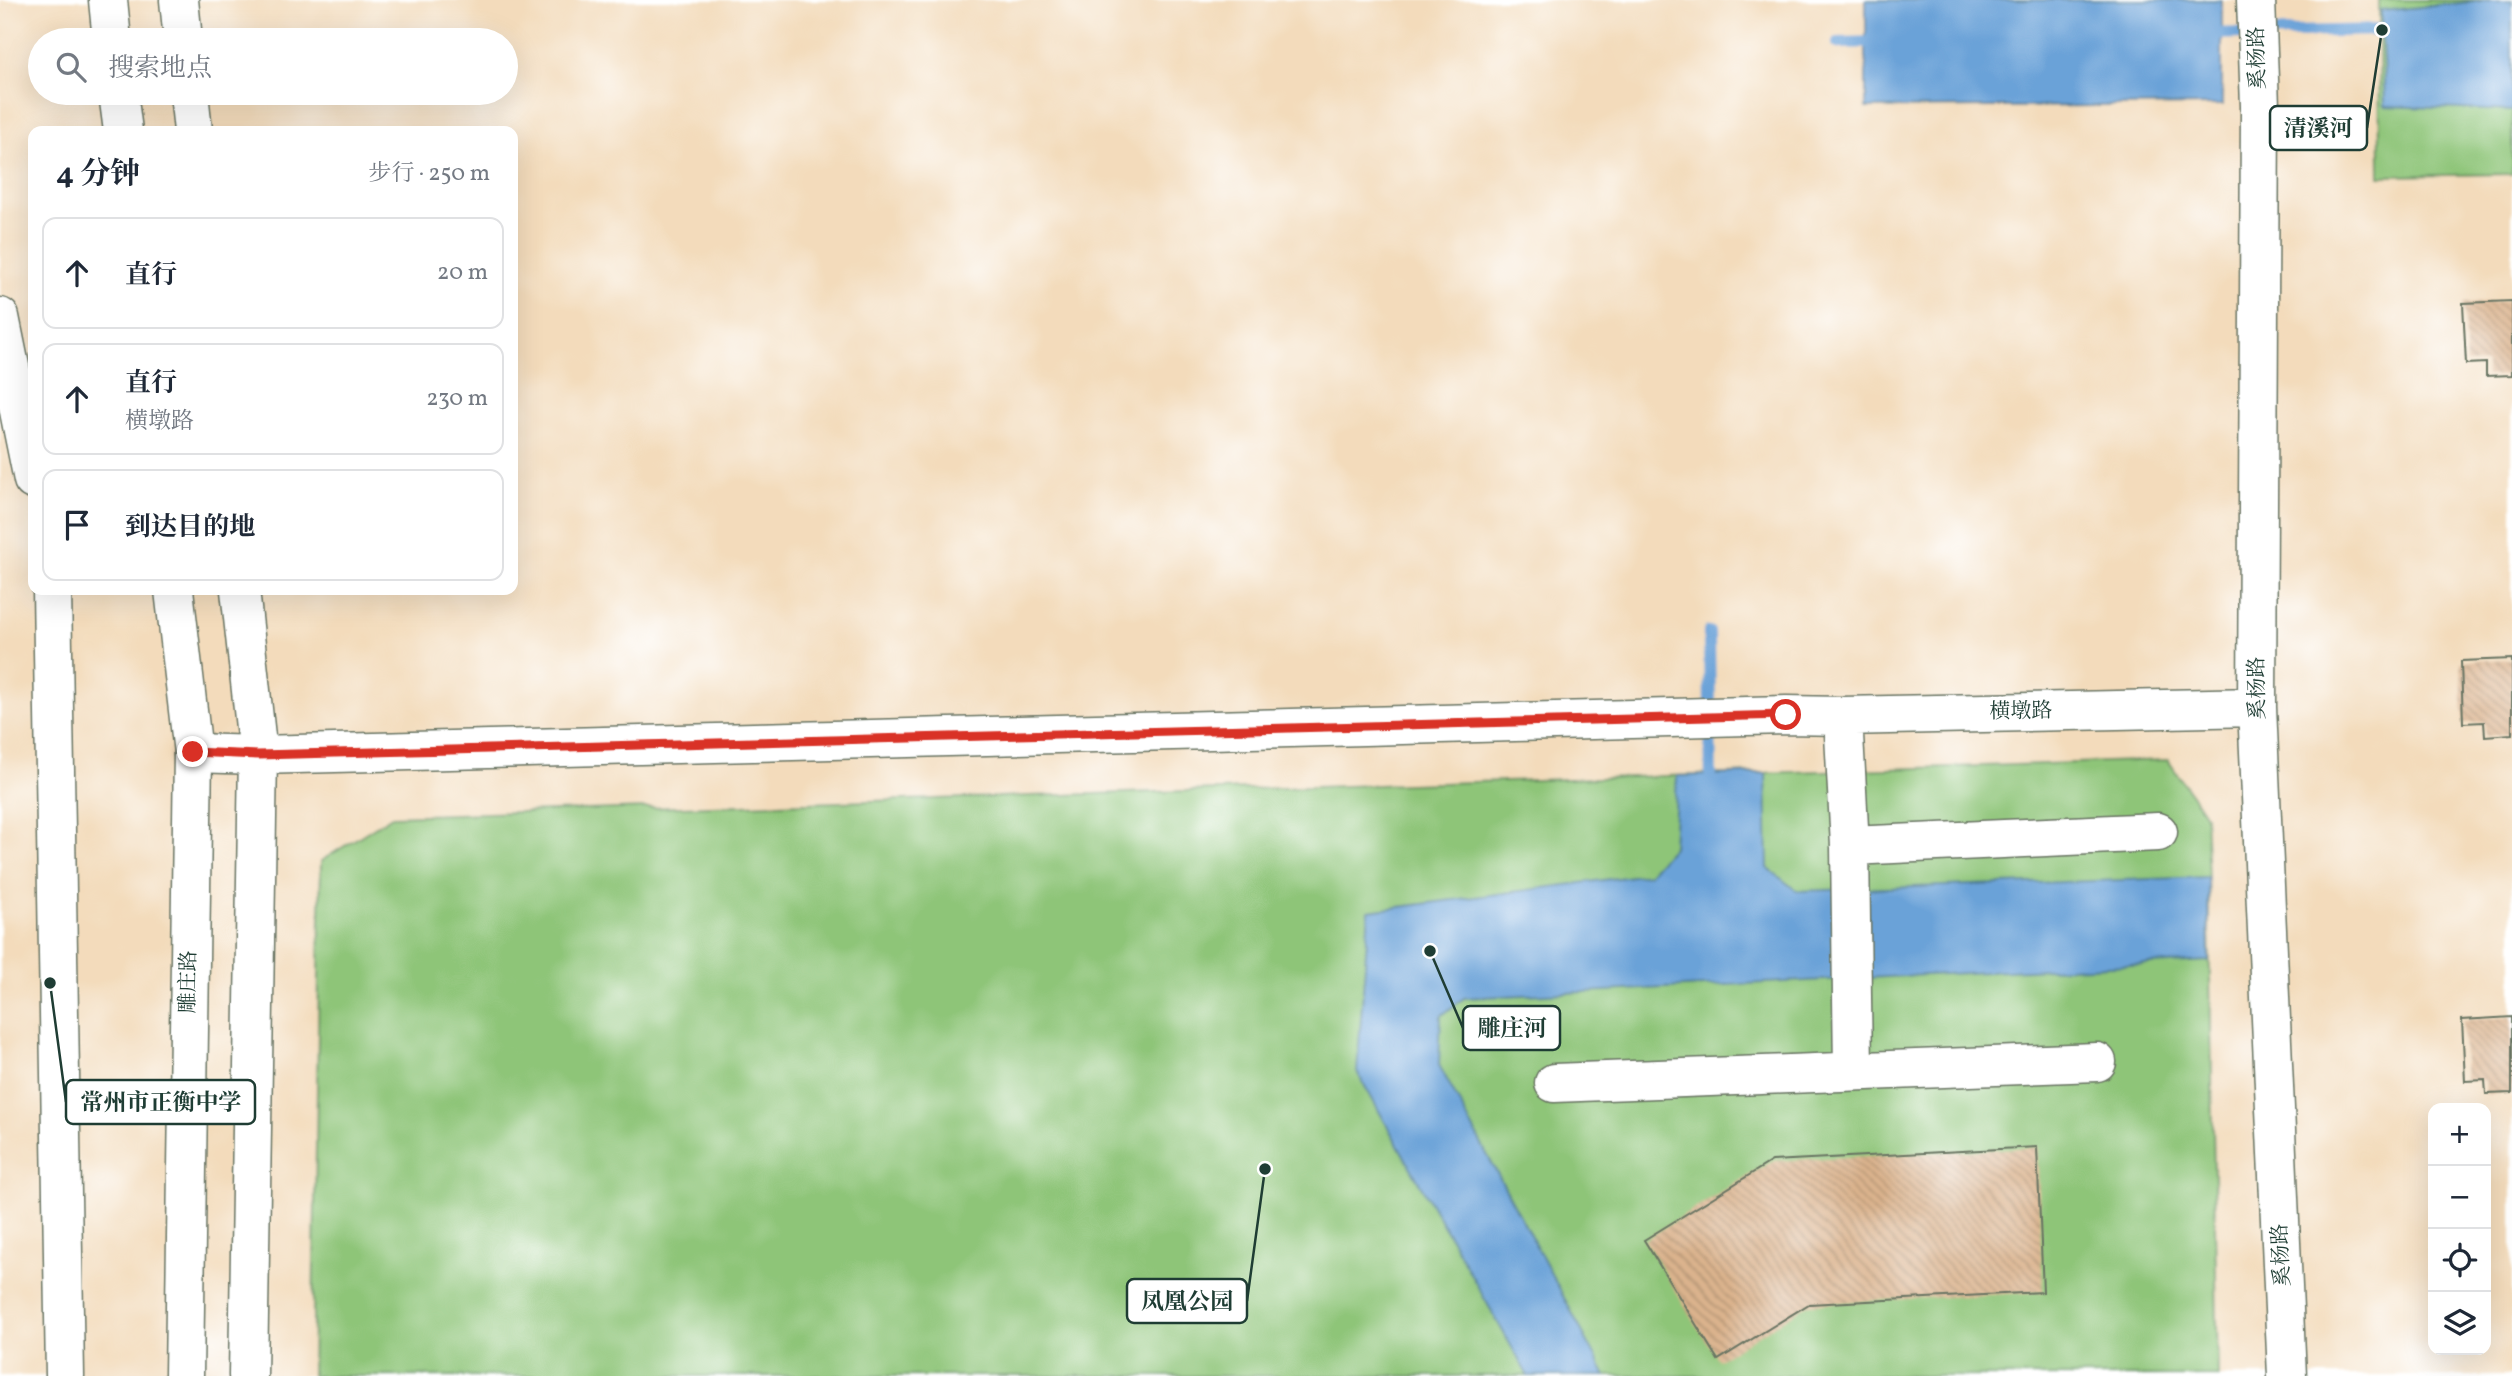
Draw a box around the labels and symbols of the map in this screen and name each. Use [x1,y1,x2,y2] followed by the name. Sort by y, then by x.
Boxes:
[2242,26,2274,90] street label: 奚杨路
[2270,106,2367,150] callout: 清溪河
[2284,114,2353,146] text: 清溪河
[2243,656,2273,720] street label: 奚杨路
[1989,697,2053,727] street label: 横墩路
[1770,699,1801,730] route start
[177,736,208,767] route end
[174,950,204,1014] street label: 雕庄路
[1463,1006,1560,1050] callout: 雕庄河
[1478,1014,1547,1046] text: 雕庄河
[66,1080,255,1124] callout: 常州市正衡中学
[81,1088,242,1120] text: 常州市正衡中学
[2266,1223,2298,1287] street label: 奚杨路
[1127,1279,1247,1323] callout: 凤凰公园
[1141,1287,1233,1319] text: 凤凰公园

